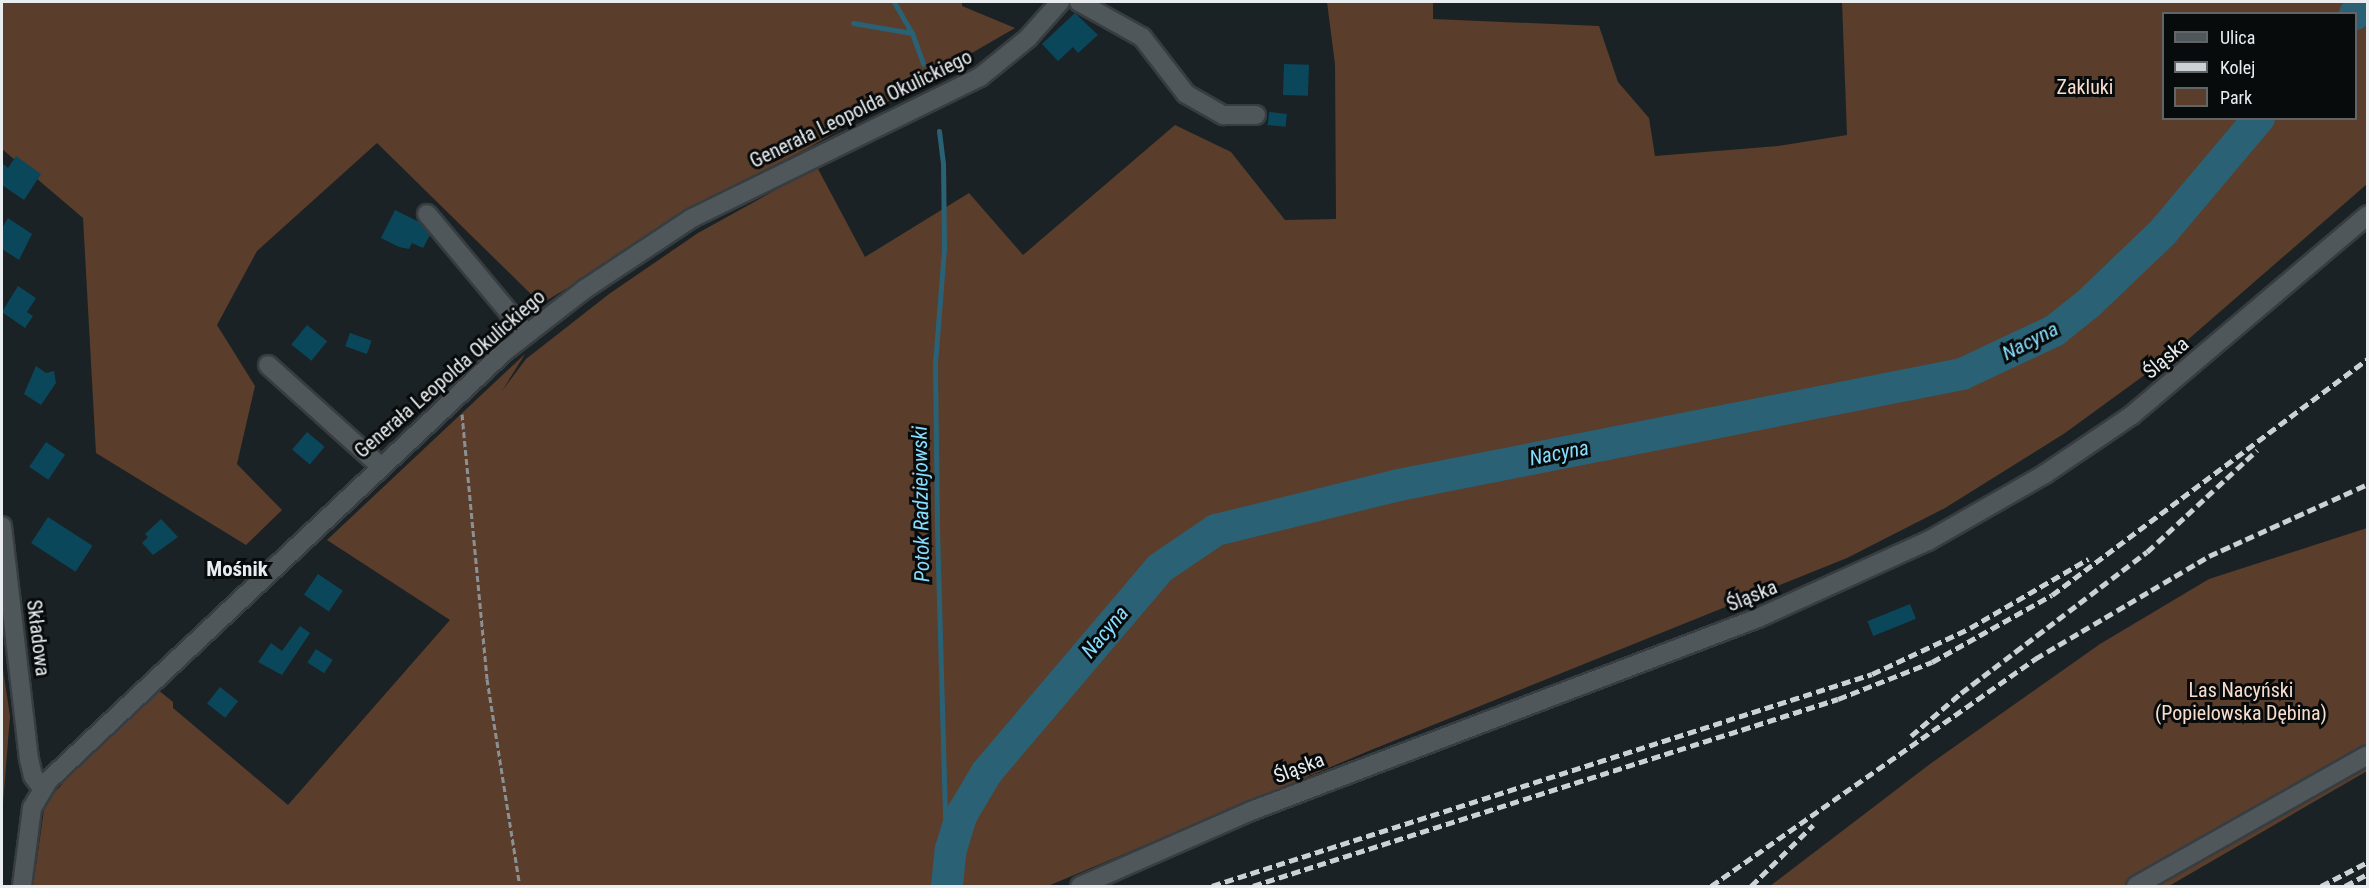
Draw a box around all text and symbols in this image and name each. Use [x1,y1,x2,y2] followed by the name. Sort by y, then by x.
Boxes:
[2162,12,2357,120] legend
[2220,27,2255,48] text: Ulica
[746,45,976,173] street label: Generała Leopolda Okulickiego
[2220,57,2255,78] text: Kolej
[2057,75,2113,99] park label: Zakluki
[2220,87,2252,108] text: Park
[350,285,550,463] street label: Generała Leopolda Okulickiego
[1998,316,2062,366] water label: Nacyna
[2138,332,2194,384] street label: Śląska
[907,426,935,582] water label: Potok Radziejowski
[1527,435,1591,471] water label: Nacyna
[206,556,268,582] district label: Mośnik
[1723,575,1781,617] street label: Śląska
[21,599,55,677] street label: Składowa
[1076,601,1134,663] water label: Nacyna
[2155,679,2327,726] park label: Las Nacyński (Popielowska Dębina)
[1270,747,1328,789] street label: Śląska

